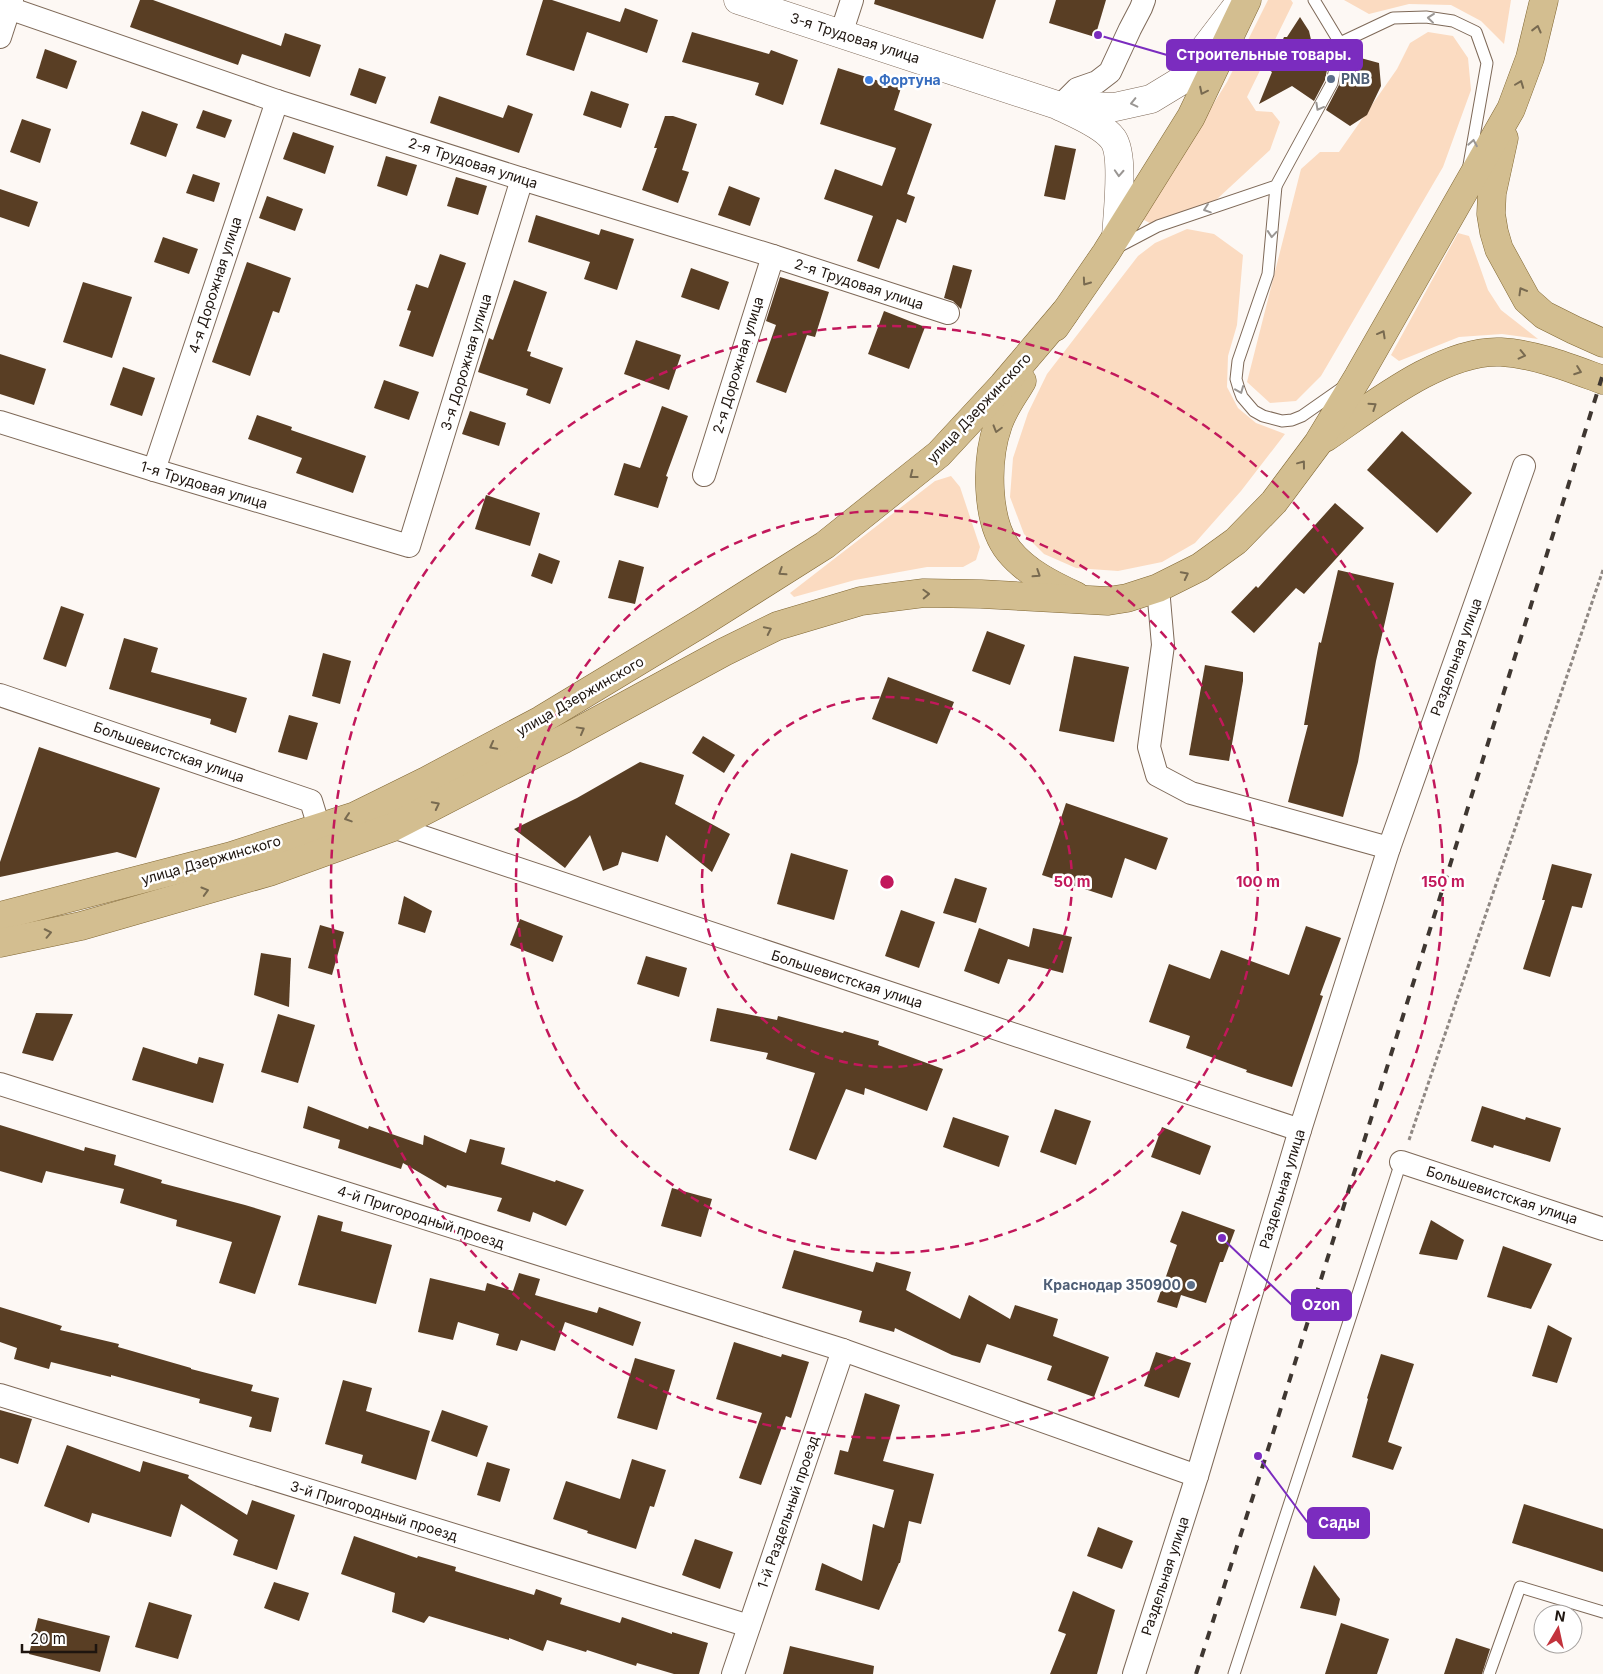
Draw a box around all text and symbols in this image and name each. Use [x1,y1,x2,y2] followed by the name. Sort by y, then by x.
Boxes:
[788,9,922,66] street label: 3-я Трудовая улица
[1426,13,1434,24] one-way arrow
[1531,25,1542,34] one-way arrow
[1167,40,1362,70] callout: Строительные товары.
[1176,45,1352,64] text: Строительные товары.
[1341,70,1370,87] place label: PNB
[879,71,941,88] place label: Фортуна
[1325,73,1337,85] marker: PNB
[863,74,875,86] marker: Фортуна
[1514,80,1524,89] one-way arrow
[1199,86,1209,95] one-way arrow
[1129,97,1138,108] one-way arrow
[1315,101,1325,110] one-way arrow
[406,134,540,191] street label: 2-я Трудовая улица
[1467,139,1477,148] one-way arrow
[1114,169,1125,177] one-way arrow
[1203,203,1212,213] one-way arrow
[184,214,245,355] street label: 4-я Дорожная улица
[1266,230,1277,238] one-way arrow
[792,255,926,312] street label: 2-я Трудовая улица
[1083,276,1092,286] one-way arrow
[1518,288,1528,297] one-way arrow
[437,291,494,432] street label: 3-я Дорожная улица
[709,294,766,435] street label: 2-я Дорожная улица
[1376,330,1386,339] one-way arrow
[923,349,1034,466] street label: улица Дзержинского
[1517,349,1526,360] one-way arrow
[1573,365,1582,375] one-way arrow
[1235,386,1245,394] one-way arrow
[1367,403,1377,412] one-way arrow
[992,425,1003,434] one-way arrow
[139,457,270,512] street label: 1-я Трудовая улица
[1296,460,1305,470] one-way arrow
[910,470,919,478] one-way arrow
[779,566,788,575] one-way arrow
[1031,568,1040,578] one-way arrow
[1180,570,1189,581] one-way arrow
[922,588,930,599] one-way arrow
[1426,596,1485,718] street label: Раздельная улица
[763,626,772,636] one-way arrow
[513,652,647,739] street label: улица Дзержинского
[92,718,247,785] street label: Большевистская улица
[575,726,584,736] one-way arrow
[490,740,499,750] one-way arrow
[431,801,440,811] one-way arrow
[344,812,353,822] one-way arrow
[139,831,283,888] street label: улица Дзержинского
[1054,872,1090,891] text: 50 m
[1236,872,1280,891] text: 100 m
[1421,872,1465,891] text: 150 m
[878,873,896,891] centre of rings
[200,886,208,896] one-way arrow
[43,928,52,939] one-way arrow
[769,946,925,1011] street label: Большевистская улица
[1255,1127,1308,1251] street label: Раздельная улица
[1424,1162,1580,1227] street label: Большевистская улица
[335,1181,507,1252] street label: 4-й Пригородный проезд
[1043,1276,1181,1293] place label: Краснодар 350900
[1185,1279,1197,1291] marker: Краснодар 350900
[1292,1290,1351,1320] callout: Ozon
[1302,1295,1340,1314] text: Ozon
[753,1433,822,1591] street label: 1-й Раздельный проезд
[288,1477,460,1544] street label: 3-й Пригородный проезд
[1308,1508,1369,1538] callout: Сады
[1318,1513,1360,1532] text: Сады
[1137,1514,1192,1638] street label: Раздельная улица
[1533,1604,1583,1654] north arrow
[1554,1606,1567,1625] text: N
[22,1622,96,1654] scale bar
[30,1629,66,1648] text: 20 m

